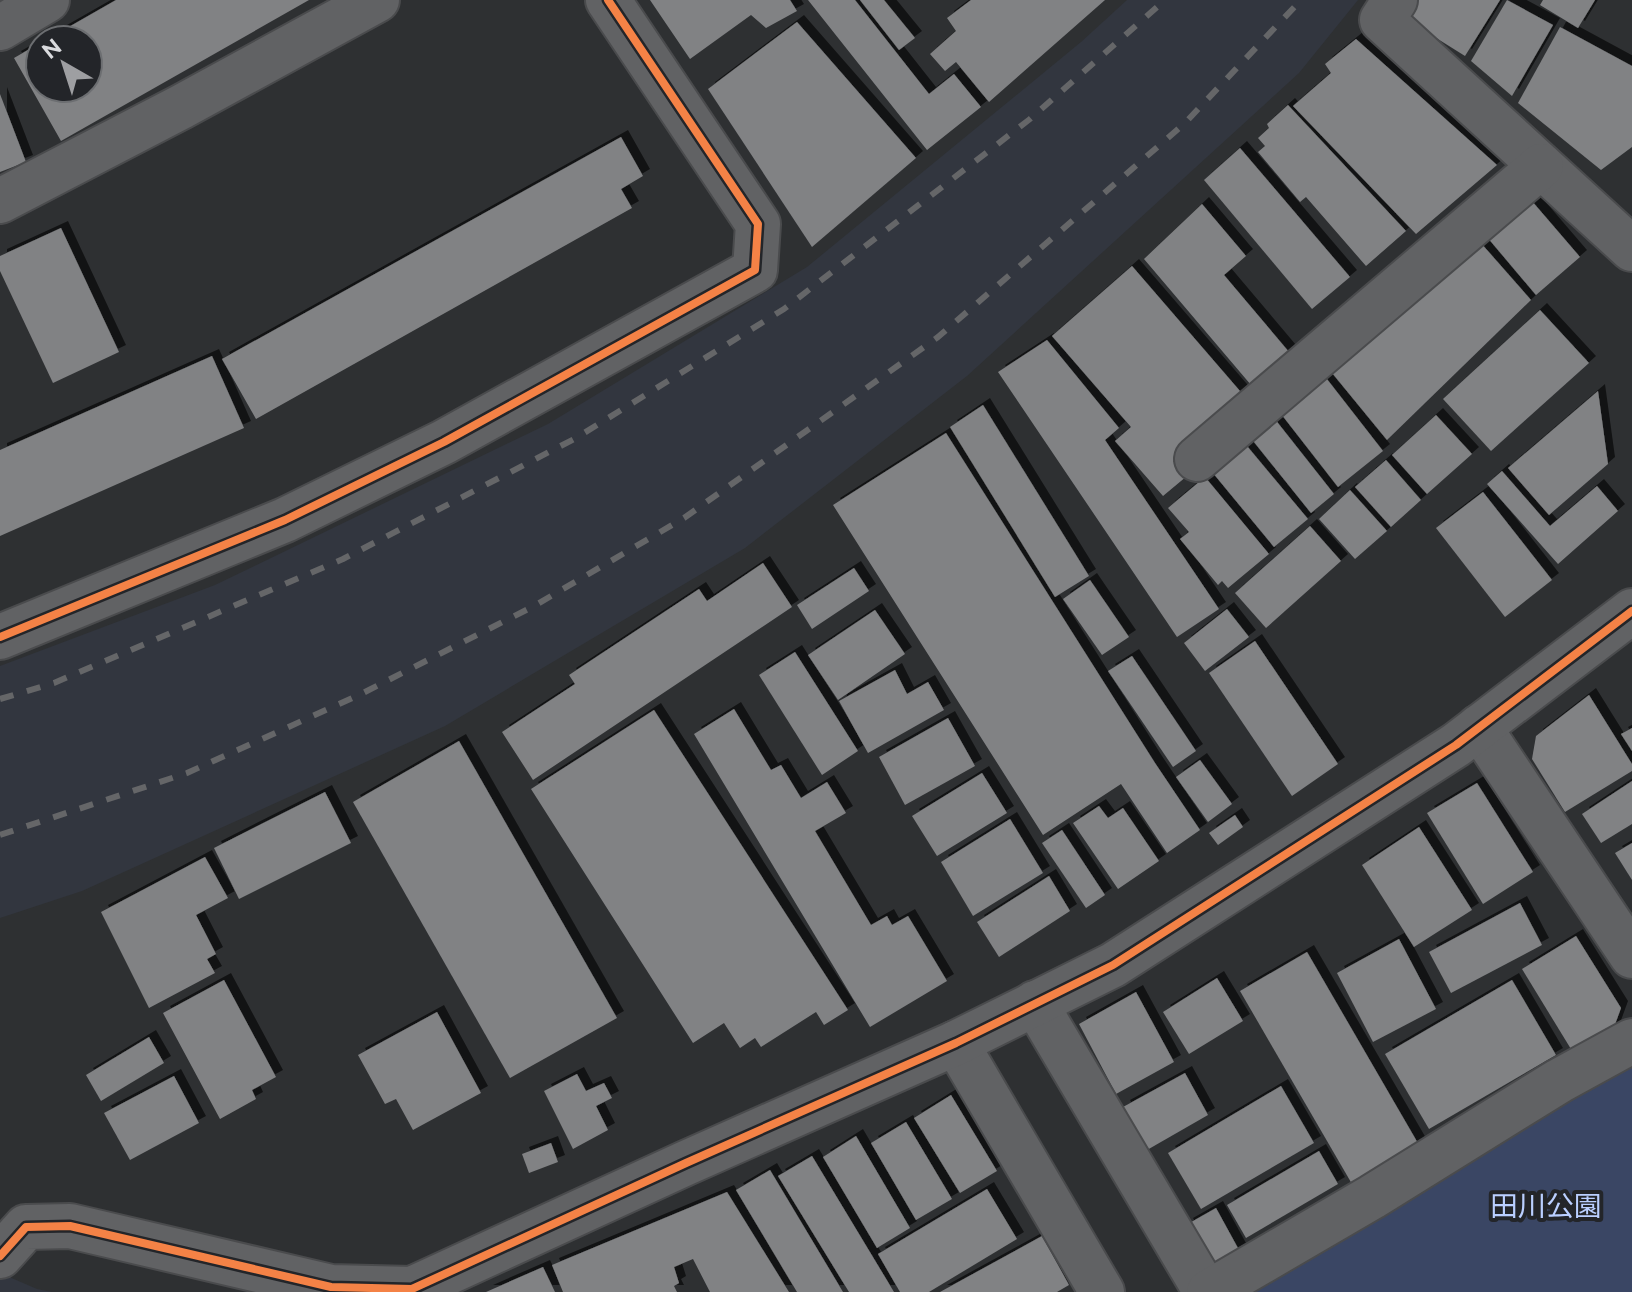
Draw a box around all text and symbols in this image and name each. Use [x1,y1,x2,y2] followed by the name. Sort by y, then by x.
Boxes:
[24,24,104,104] north arrow
[37,33,66,64] text: N
[1490,1190,1602,1223] park label: 田川公園

